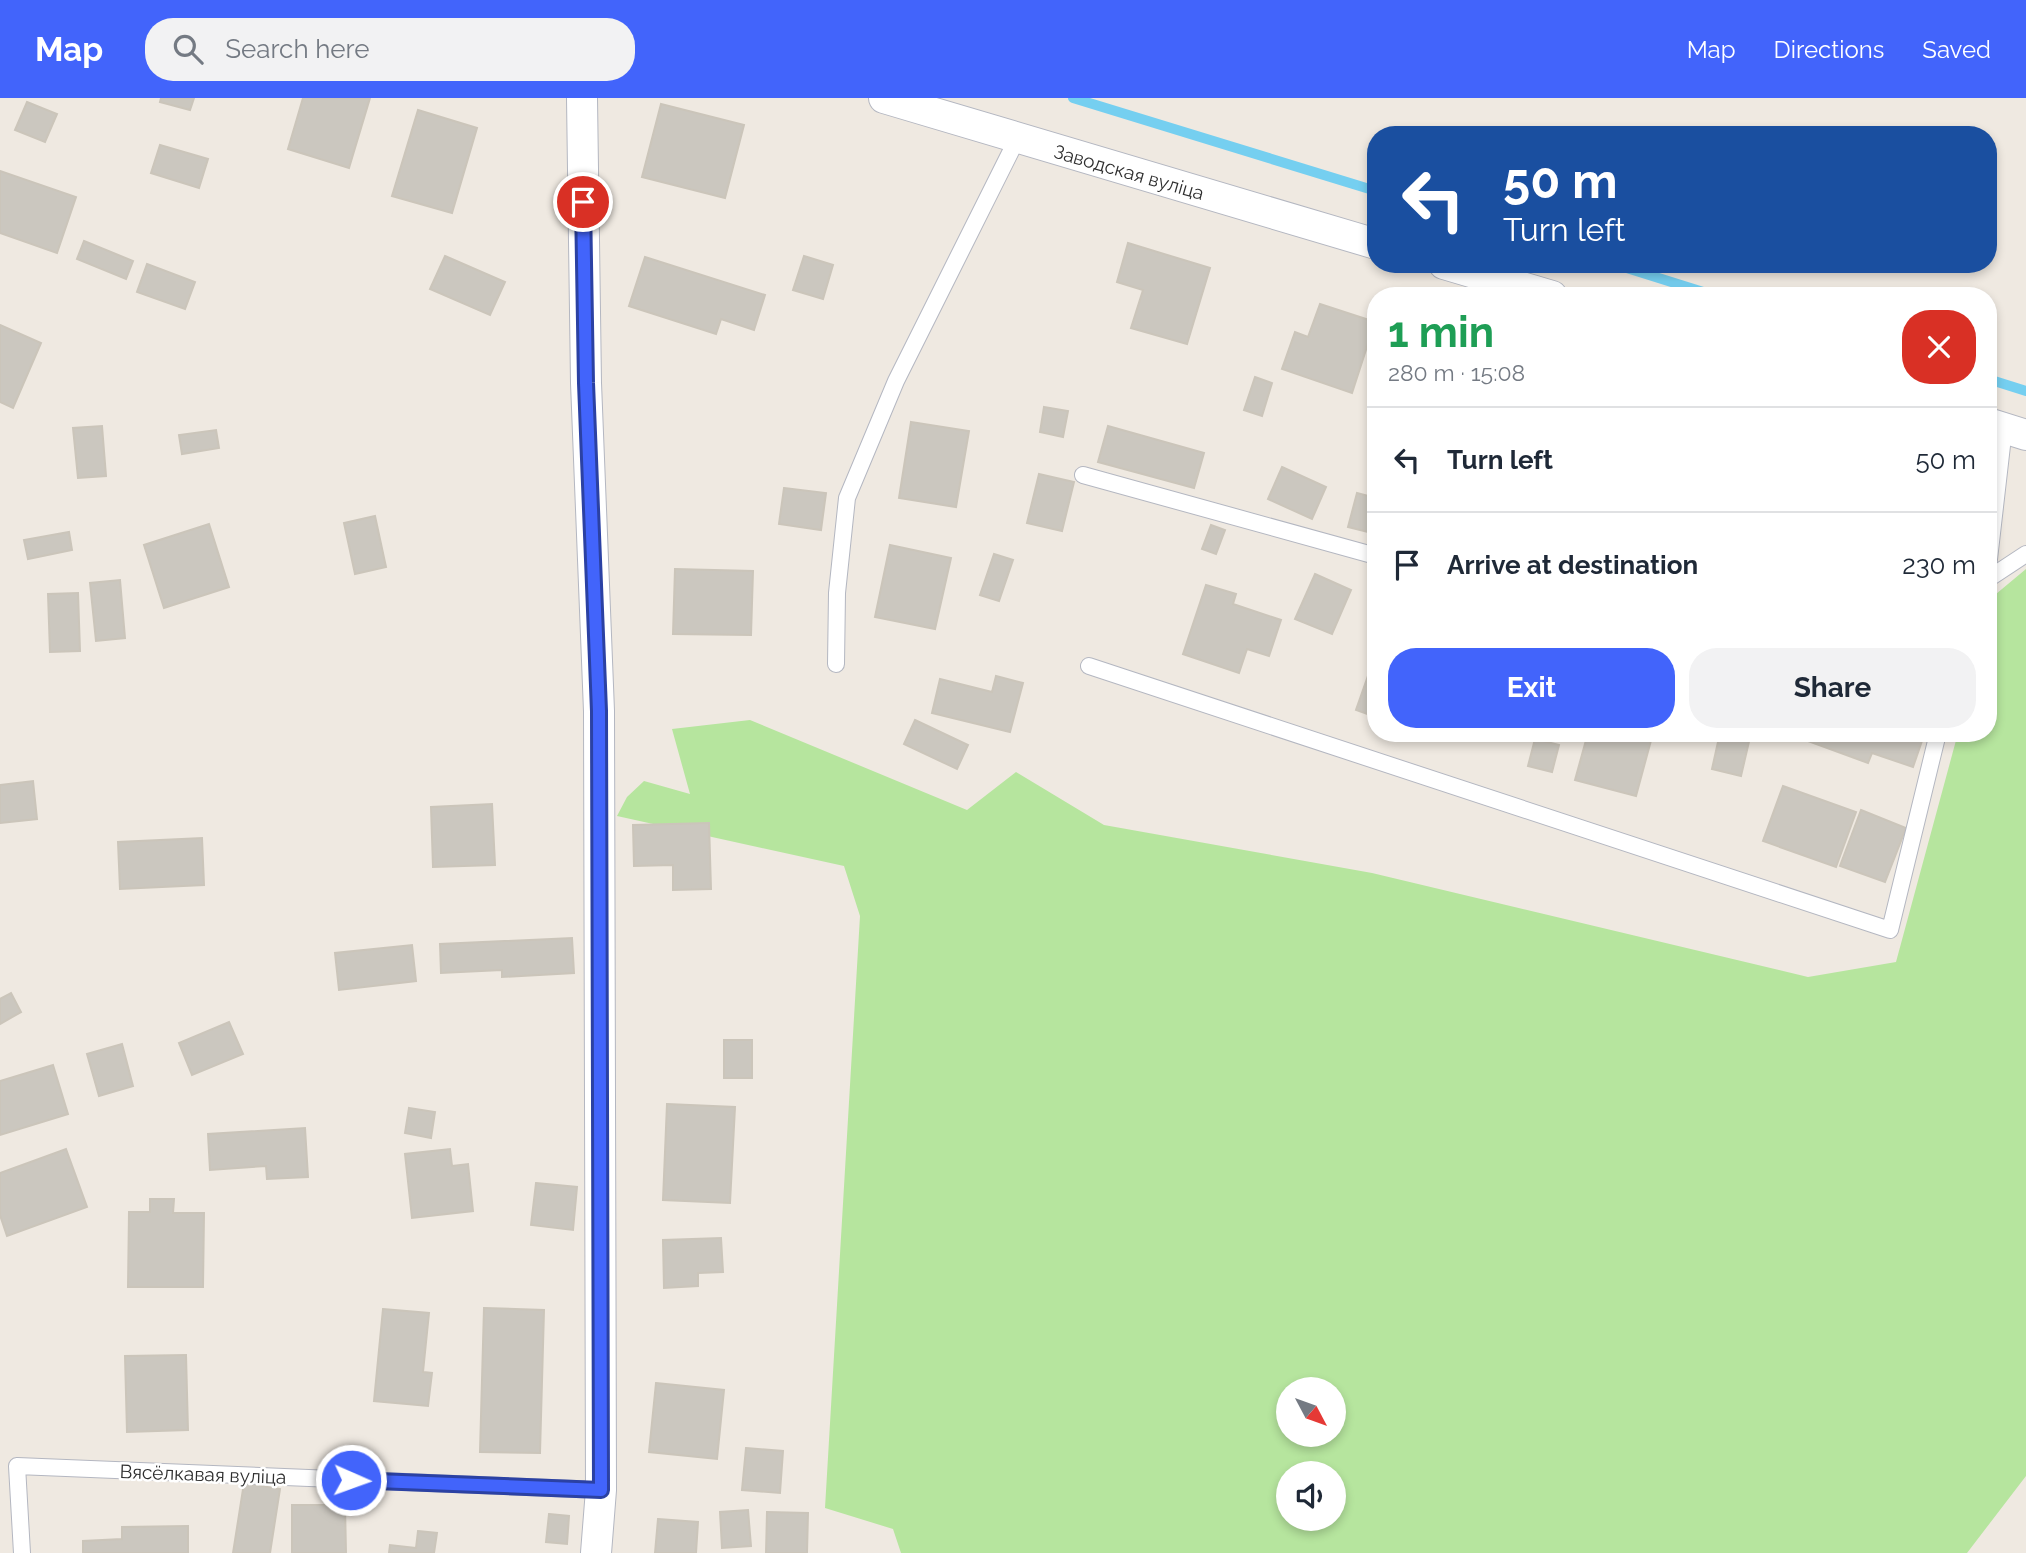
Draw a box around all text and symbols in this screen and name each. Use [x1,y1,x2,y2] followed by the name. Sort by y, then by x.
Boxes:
[145,18,635,81] search box
[35,30,103,69] text: Map
[169,30,207,68] icon: search
[225,34,370,64] text: Search here
[1687,35,1736,64] text: Map
[1774,35,1884,64] text: Directions
[1922,35,1991,64] text: Saved
[1051,140,1207,204] street label: Заводская вуліца
[1503,152,1618,209] text: 50 m
[1388,154,1479,245] icon: left
[553,172,613,232] pin
[564,183,602,221] icon: arrive
[1503,211,1625,248] text: Turn left
[1388,308,1494,357] text: 1 min
[1902,310,1976,384] button: close
[1388,359,1525,386] text: 280 m · 15:08
[1388,441,1426,479] icon: left
[1447,445,1553,475] text: Turn left
[1915,445,1976,475] text: 50 m
[1388,546,1426,584] icon: arrive
[1447,550,1698,580] text: Arrive at destination
[1902,550,1976,580] text: 230 m
[1388,648,1675,728] button: Exit
[1689,648,1976,728] button: Share
[1276,1377,1346,1447] north arrow
[1276,1377,1346,1531] map controls
[314,1443,388,1517] position arrow
[119,1460,287,1488] street label: Вясёлкавая вуліца
[1276,1461,1346,1531] button: sound

